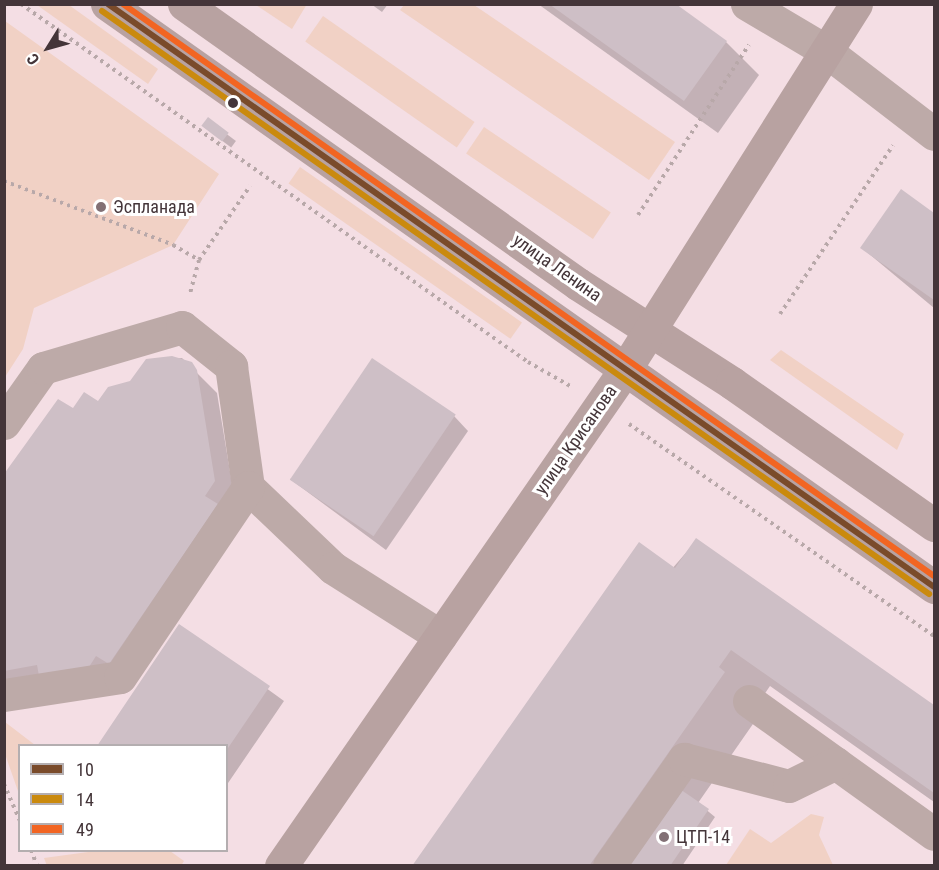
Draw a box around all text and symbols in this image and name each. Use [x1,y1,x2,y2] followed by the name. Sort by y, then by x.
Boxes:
[18,18,78,78] north arrow
[23,50,44,68] text: С
[227,97,239,109] unlabelled marker
[113,196,195,218] place label: Эспланада
[94,200,108,214] marker: Эспланада
[508,230,606,306] street label: улица Ленина
[530,381,622,499] street label: улица Крисанова
[18,744,228,852] legend
[76,759,94,780] text: 10
[76,789,94,810] text: 14
[76,819,94,840] text: 49
[676,826,730,848] place label: ЦТП-14
[657,830,671,844] marker: ЦТП-14

